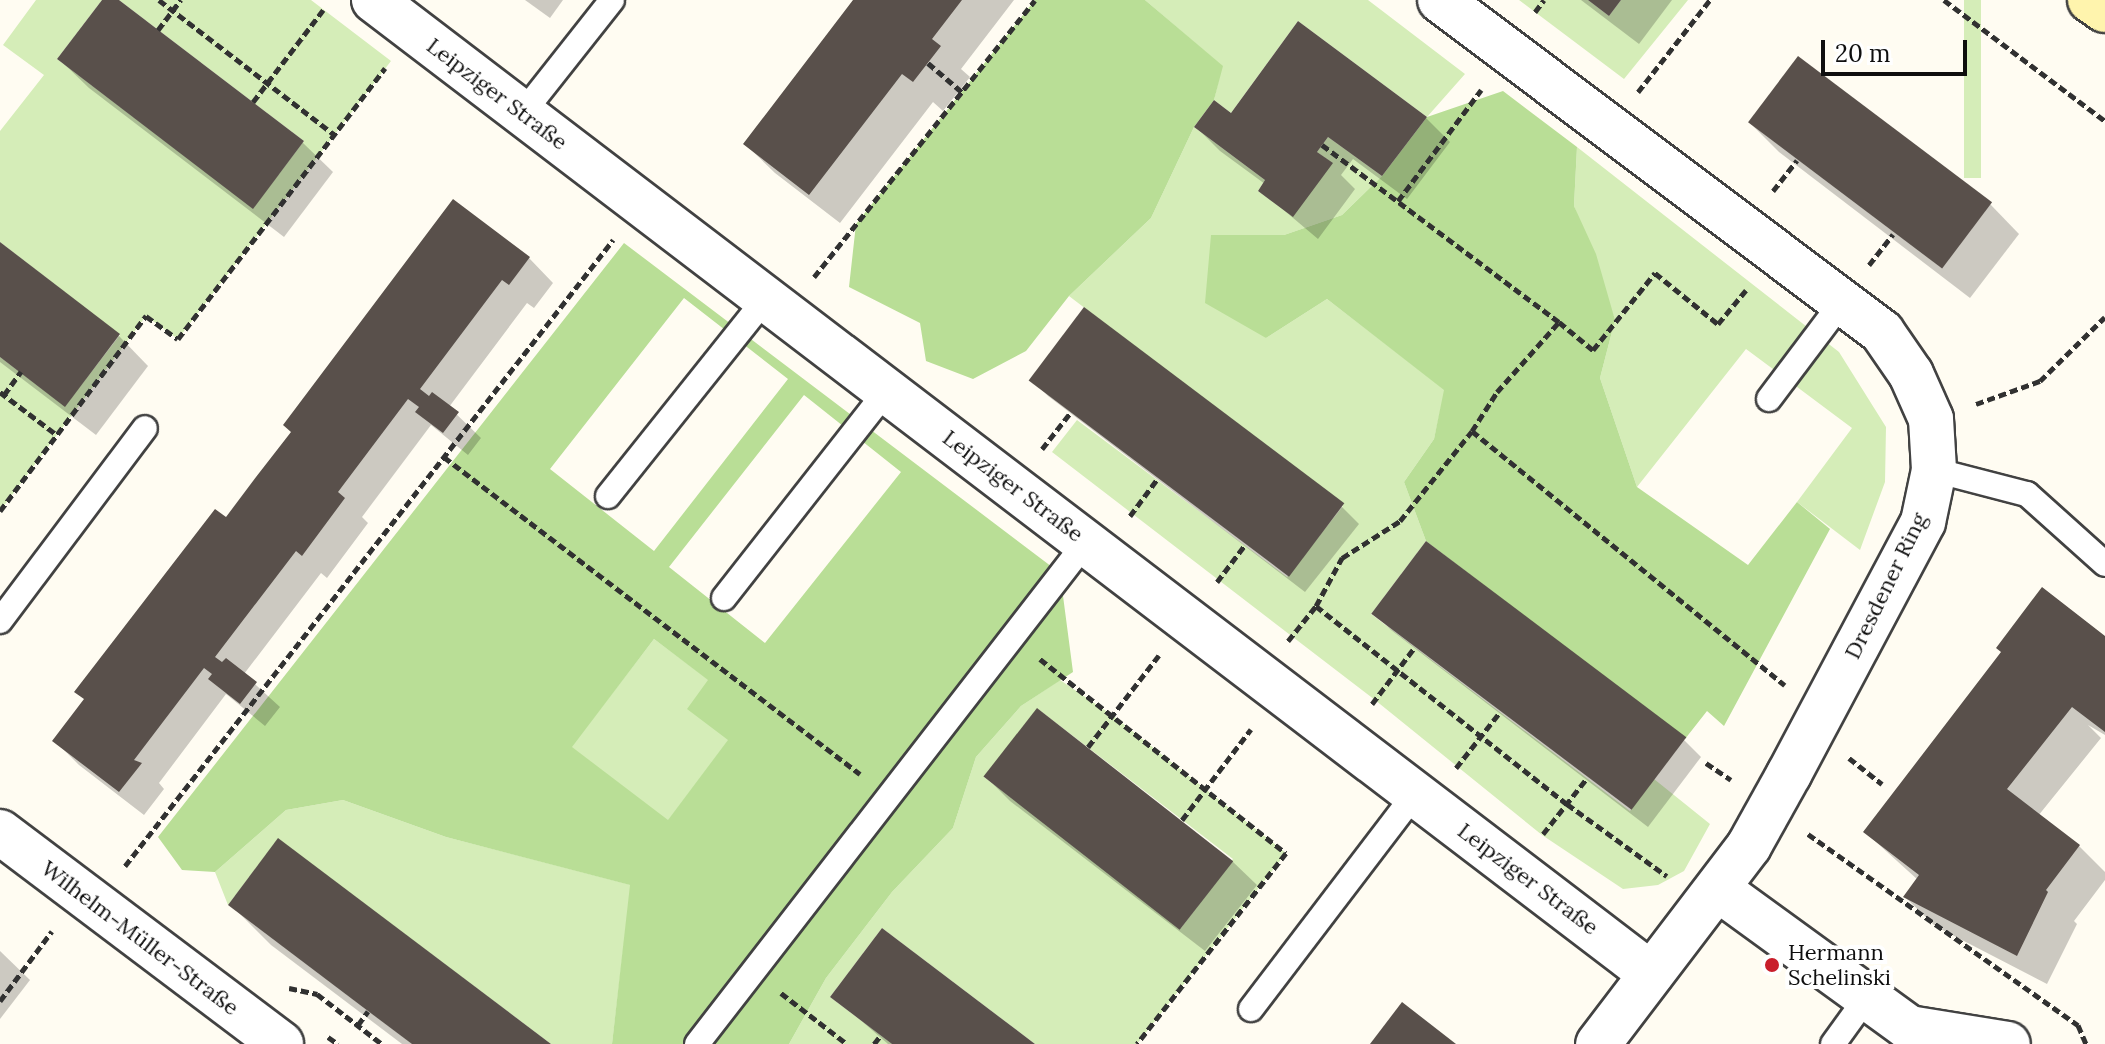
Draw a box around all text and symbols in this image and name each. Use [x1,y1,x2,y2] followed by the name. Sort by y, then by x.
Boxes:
[1825,24,1971,74] scale bar
[421,33,573,155] street label: Leipziger Straße
[1835,38,1891,69] text: 20 m
[937,425,1089,547] street label: Leipziger Straße
[1839,509,1933,663] street label: Dresdener Ring
[1452,818,1604,940] street label: Leipziger Straße
[36,855,244,1021] street label: Wilhelm-Müller-Straße
[1788,939,1891,990] place label: Hermann Schelinski
[1763,956,1781,974] marker: Hermann Schelinski

